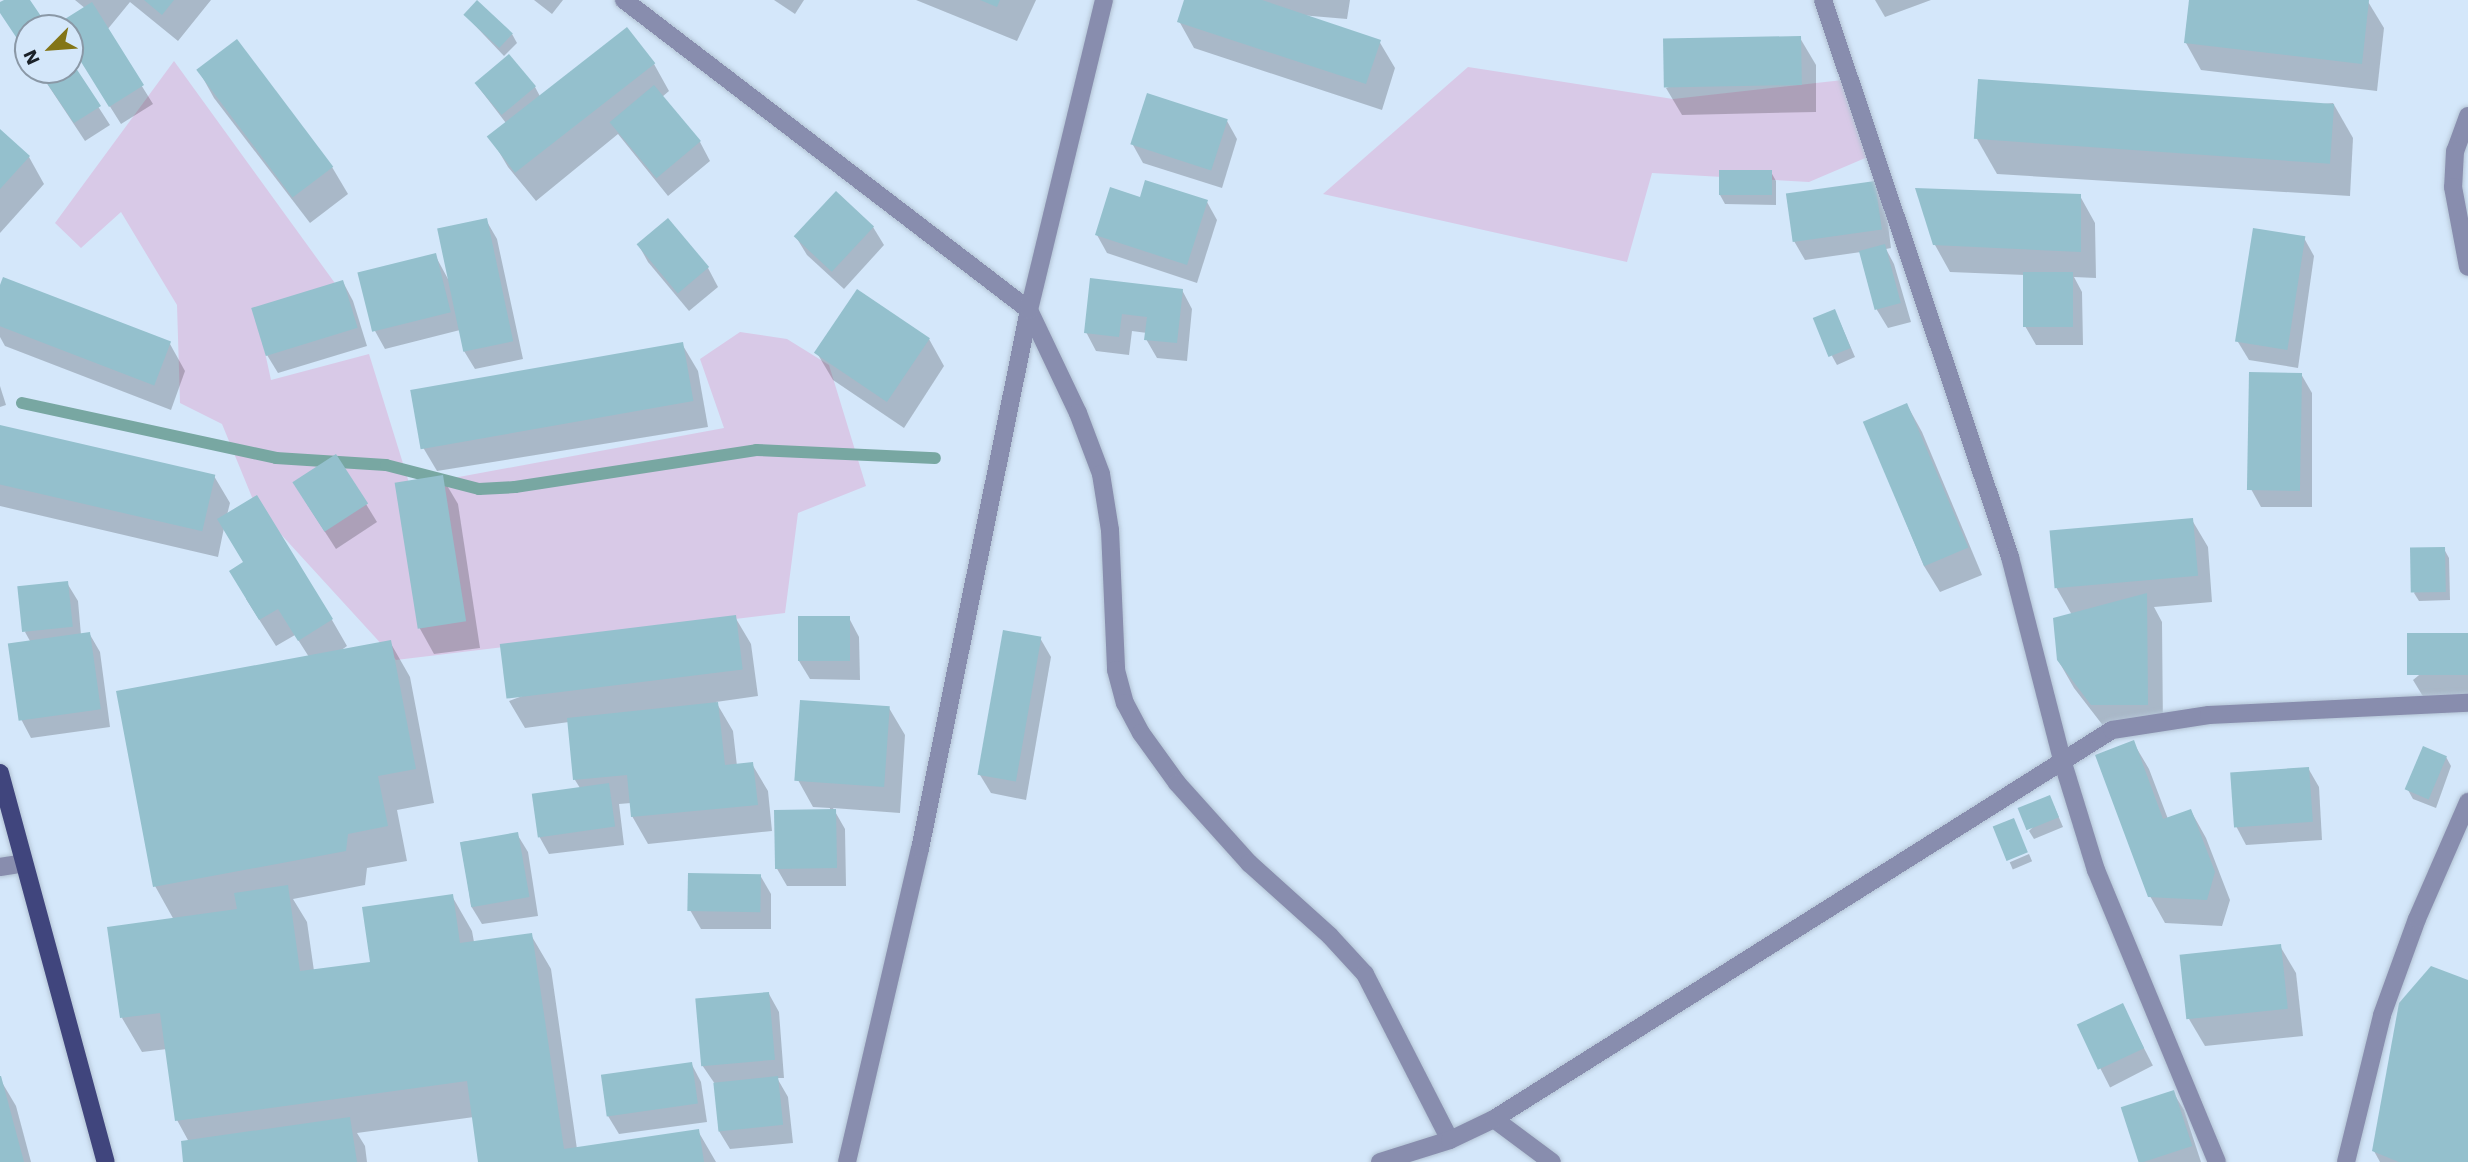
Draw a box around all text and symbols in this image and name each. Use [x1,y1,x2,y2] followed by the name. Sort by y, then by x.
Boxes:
[14,14,84,84] north arrow
[18,46,45,68] text: N

